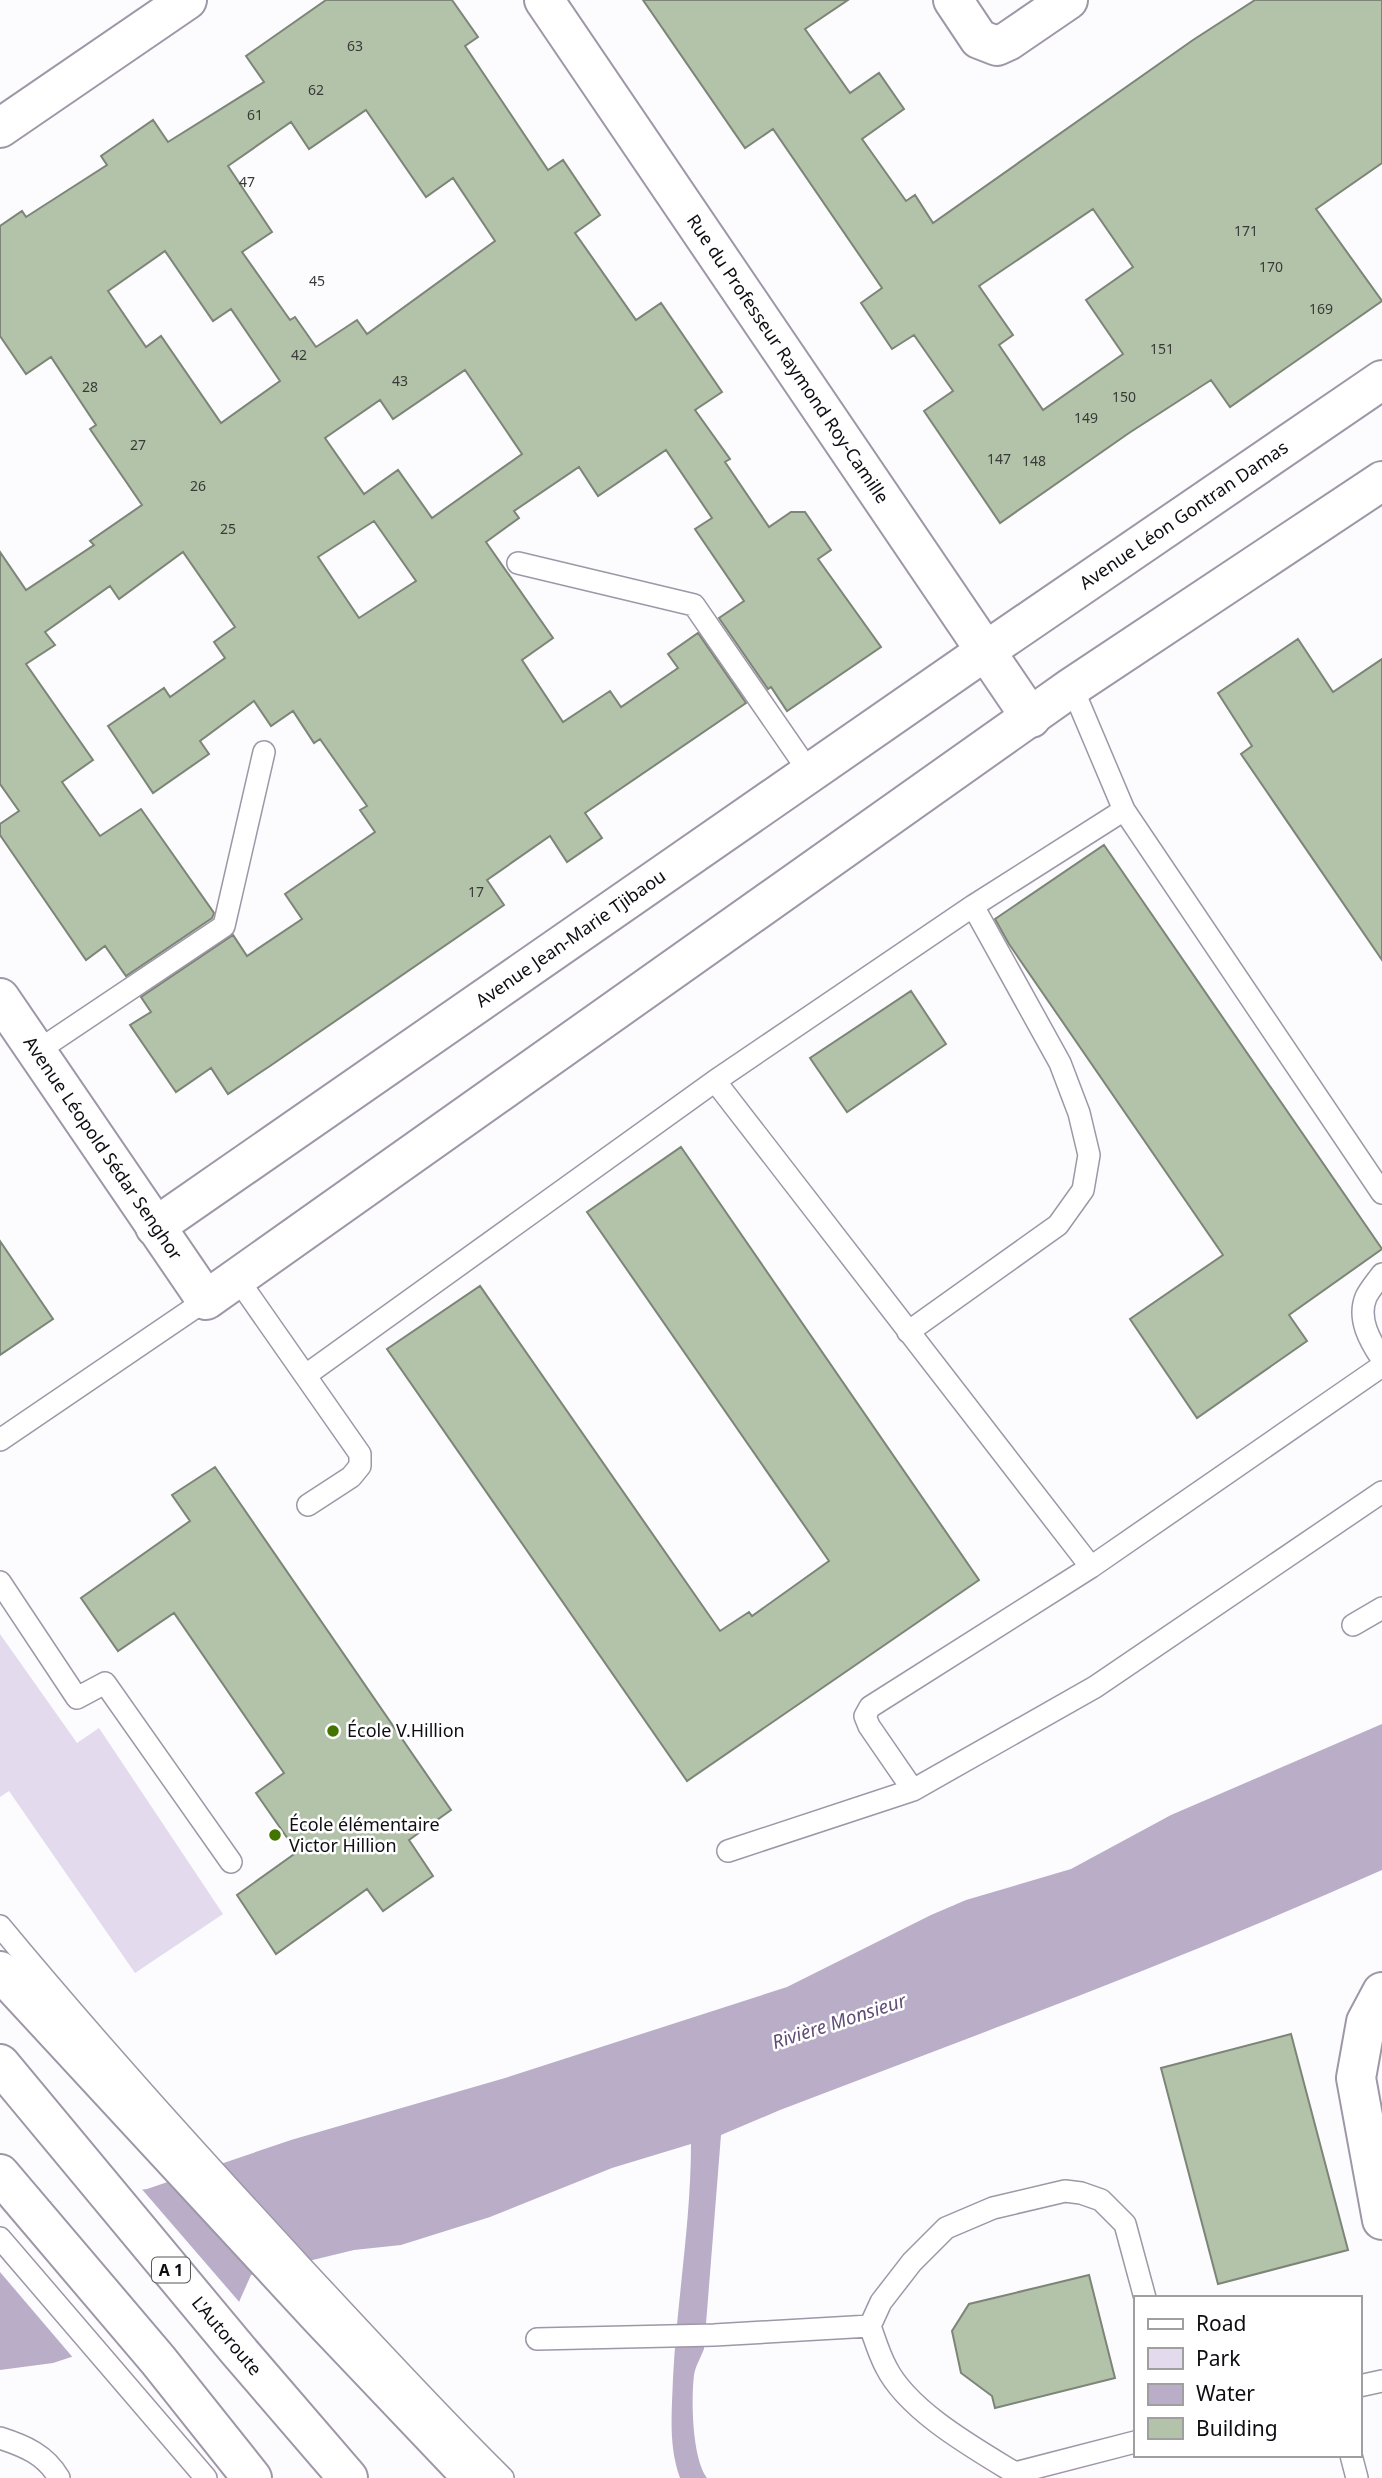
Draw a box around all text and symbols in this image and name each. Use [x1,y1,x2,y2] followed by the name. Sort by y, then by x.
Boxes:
[347,36,363,55] house number: 63
[308,80,324,99] house number: 62
[247,105,263,124] house number: 61
[239,172,255,191] house number: 47
[682,209,895,508] street label: Rue du Professeur Raymond Roy-Camille
[1234,221,1258,240] house number: 171
[1259,257,1283,276] house number: 170
[309,271,325,290] house number: 45
[1309,299,1333,318] house number: 169
[1150,339,1174,358] house number: 151
[291,345,307,364] house number: 42
[392,371,408,390] house number: 43
[82,377,98,396] house number: 28
[1112,387,1136,406] house number: 150
[1074,408,1098,427] house number: 149
[130,435,146,454] house number: 27
[1074,435,1292,594] street label: Avenue Léon Gontran Damas
[987,449,1011,468] house number: 147
[1022,451,1046,470] house number: 148
[190,476,206,495] house number: 26
[220,519,236,538] house number: 25
[471,864,670,1012] street label: Avenue Jean-Marie Tjibaou
[468,882,484,901] house number: 17
[19,1031,189,1265] street label: Avenue Léopold Sédar Senghor
[347,1718,465,1742] place label: École V.Hillion
[325,1723,341,1739] marker: École V.Hillion
[289,1812,440,1857] place label: École élémentaire Victor Hillion
[267,1827,283,1843] marker: École élémentaire Victor Hillion
[769,1987,911,2055] water label: Rivière Monsieur
[152,2258,190,2282] road number: A 1
[187,2291,267,2380] street label: L'Autoroute
[1134,2296,1361,2457] legend
[1196,2309,1246,2337] text: Road
[1196,2344,1241,2372] text: Park
[1196,2379,1255,2407] text: Water
[1196,2414,1278,2442] text: Building

